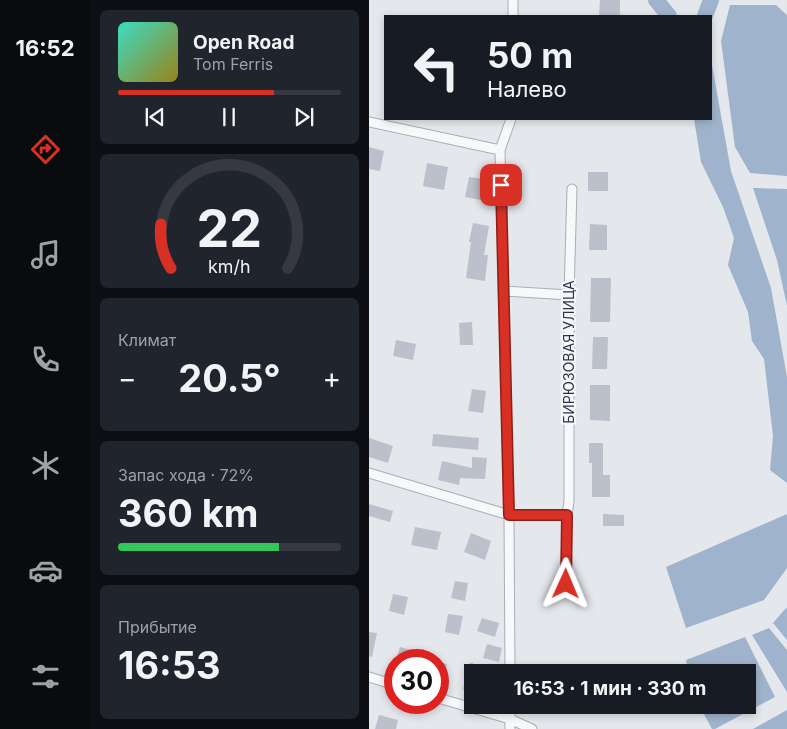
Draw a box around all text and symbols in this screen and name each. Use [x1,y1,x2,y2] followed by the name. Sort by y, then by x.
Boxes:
[193,31,294,54] text: Open Road
[487,34,573,76] text: 50 m
[15,35,75,61] text: 16:52
[404,35,469,100] icon: left
[193,54,273,74] text: Tom Ferris
[487,76,567,102] text: Налево
[141,103,169,131] icon: previous
[215,103,243,131] icon: pause
[290,103,318,131] icon: next
[28,132,63,167] icon: directions
[480,164,522,206] pin
[487,171,515,199] icon: arrive
[197,197,262,260] text: 22
[28,237,63,272] icon: music
[208,256,251,277] text: km/h
[560,280,577,424] street label: БИРЮЗОВАЯ УЛИЦА
[118,330,176,350] text: Климат
[28,342,63,377] icon: phone
[178,355,281,401] text: 20.5°
[118,361,137,395] text: −
[322,361,341,395] text: +
[28,448,63,483] icon: climate
[118,465,254,485] text: Запас хода · 72%
[118,490,259,536] text: 360 km
[28,553,63,588] icon: car
[539,557,591,609] position arrow
[118,617,197,637] text: Прибытие
[118,642,221,688] text: 16:53
[384,649,449,714] speed limit sign: 30
[28,659,63,694] icon: filters
[514,677,706,700] text: 16:53 · 1 мин · 330 m

